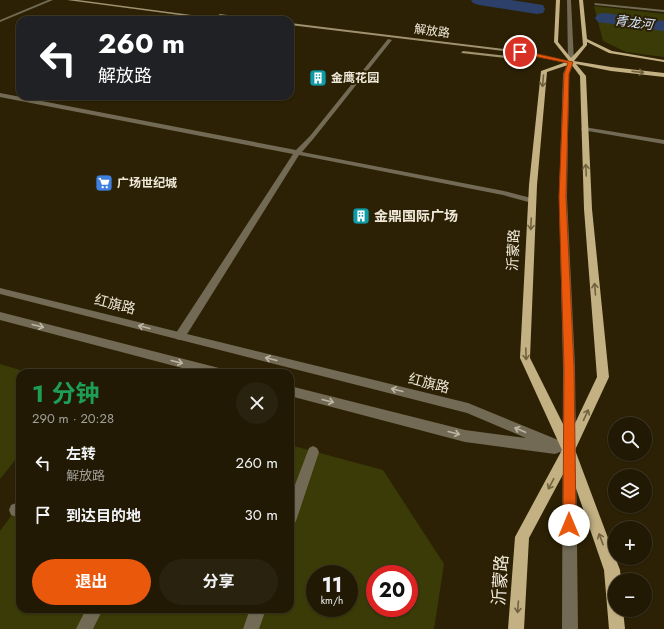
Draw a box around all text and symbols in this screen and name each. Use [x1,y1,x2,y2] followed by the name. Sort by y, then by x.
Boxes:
[613,11,657,35] water label: 青龙河
[413,20,451,42] street label: 解放路
[98,23,185,64] text: 260 m
[32,32,84,84] icon: left
[503,35,537,69] pin
[509,41,531,63] icon: arrive
[98,63,152,89] text: 解放路
[308,68,328,88] building icon: 金鹰花园
[631,68,644,76] one-way arrow
[331,69,379,87] place label: 金鹰花园
[539,74,546,87] one-way arrow
[582,164,590,177] one-way arrow
[94,173,114,193] supermarket icon: 广场世纪城
[117,174,177,192] place label: 广场世纪城
[351,206,371,226] building icon: 金鼎国际广场
[374,206,458,226] place label: 金鼎国际广场
[528,217,535,230] one-way arrow
[502,229,524,271] street label: 沂蒙路
[592,283,599,296] one-way arrow
[92,289,138,319] street label: 红旗路
[31,323,44,330] one-way arrow
[138,323,151,331] one-way arrow
[522,347,529,360] one-way arrow
[264,354,277,362] one-way arrow
[170,359,183,366] one-way arrow
[406,368,452,398] street label: 红旗路
[32,376,99,411] text: 1 分钟
[236,382,278,424] button: close
[391,386,404,393] one-way arrow
[321,398,334,405] one-way arrow
[32,409,114,428] text: 290 m · 20:28
[583,409,590,421] one-way arrow
[608,417,652,617] map controls
[608,417,652,461] button: search
[515,425,527,433] one-way arrow
[447,430,460,438] one-way arrow
[66,443,96,465] text: 左转
[32,452,54,474] icon: left
[236,452,278,474] text: 260 m
[66,466,105,485] text: 解放路
[608,469,652,513] button: layers
[546,478,554,490] one-way arrow
[32,504,54,526] icon: arrive
[245,504,278,526] text: 30 m
[548,504,590,546] position arrow
[66,505,141,527] text: 到达目的地
[608,521,652,565] button: +
[597,534,605,546] one-way arrow
[486,554,514,606] street label: 沂蒙路
[32,559,151,605] button: 退出
[159,559,278,605] button: 分享
[366,565,418,617] speed limit sign: 20
[322,571,342,600] text: 11
[608,573,652,617] button: −
[321,593,343,608] text: km/h
[514,600,521,613] one-way arrow

